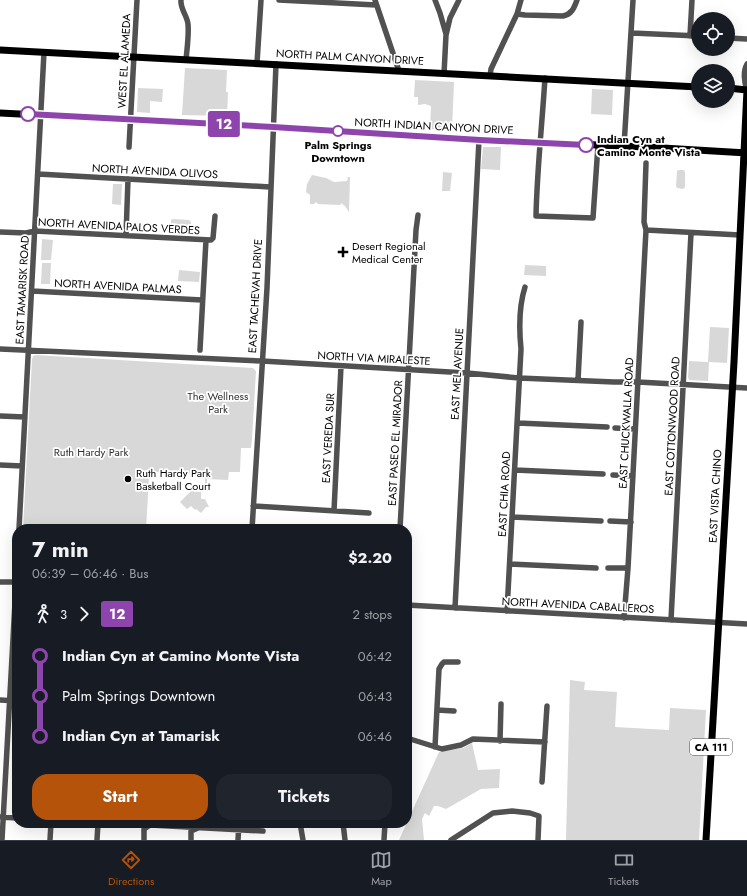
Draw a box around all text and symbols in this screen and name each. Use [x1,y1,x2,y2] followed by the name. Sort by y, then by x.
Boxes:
[114,12,135,109] street label: WEST EL ALAMEDA
[691,12,735,108] map controls
[691,12,735,56] button: locate
[276,45,424,69] street label: NORTH PALM CANYON DRIVE
[691,64,735,108] button: layers
[20,106,36,122] unlabelled marker
[206,111,242,137] line badge: 12
[216,114,232,134] text: 12
[354,114,514,138] street label: NORTH INDIAN CANYON DRIVE
[332,125,344,137] marker: Palm Springs Downtown
[597,131,700,160] place label: Indian Cyn at Camino Monte Vista
[304,137,372,166] place label: Palm Springs Downtown
[578,137,594,153] marker: Indian Cyn at Camino Monte Vista
[92,160,218,182] street label: NORTH AVENIDA OLIVOS
[38,214,200,238] street label: NORTH AVENIDA PALOS VERDES
[11,235,33,345] street label: EAST TAMARISK ROAD
[244,238,266,354] street label: EAST TACHEVAH DRIVE
[352,238,426,267] place label: Desert Regional Medical Center
[337,246,349,258] marker: Desert Regional Medical Center
[54,275,182,297] street label: NORTH AVENIDA PALMAS
[447,328,467,420] street label: EAST MEL AVENUE
[317,347,431,369] street label: NORTH VIA MIRALESTE
[660,356,684,496] street label: EAST COTTONWOOD ROAD
[615,357,637,489] street label: EAST CHUCKWALLA ROAD
[384,379,406,506] street label: EAST PASEO EL MIRADOR
[188,388,249,417] park label: The Wellness Park
[318,392,338,483] street label: EAST VEREDA SUR
[54,444,128,460] park label: Ruth Hardy Park
[705,449,725,543] street label: EAST VISTA CHINO
[494,450,514,537] street label: EAST CHIA ROAD
[136,465,211,494] place label: Ruth Hardy Park Basketball Court
[123,474,133,484] marker: Ruth Hardy Park Basketball Court
[32,533,89,565] text: 7 min
[348,547,392,569] text: $2.20
[32,564,148,583] text: 06:39 – 06:46 · Bus
[501,593,655,617] street label: NORTH AVENIDA CABALLEROS
[32,603,54,625] icon: walk
[73,603,95,625] icon: forward
[109,604,125,624] text: 12
[60,605,67,624] text: 3
[353,605,392,624] text: 2 stops
[62,645,299,667] text: Indian Cyn at Camino Monte Vista
[358,647,392,666] text: 06:42
[62,685,215,707] text: Palm Springs Downtown
[358,687,392,706] text: 06:43
[62,725,220,747] text: Indian Cyn at Tamarisk
[358,727,392,746] text: 06:46
[690,739,732,755] road number: CA 111
[32,774,208,820] button: Start
[216,774,392,820] button: Tickets
[108,849,155,889] tab: Directions
[370,849,392,889] tab: Map
[608,849,639,889] tab: Tickets

